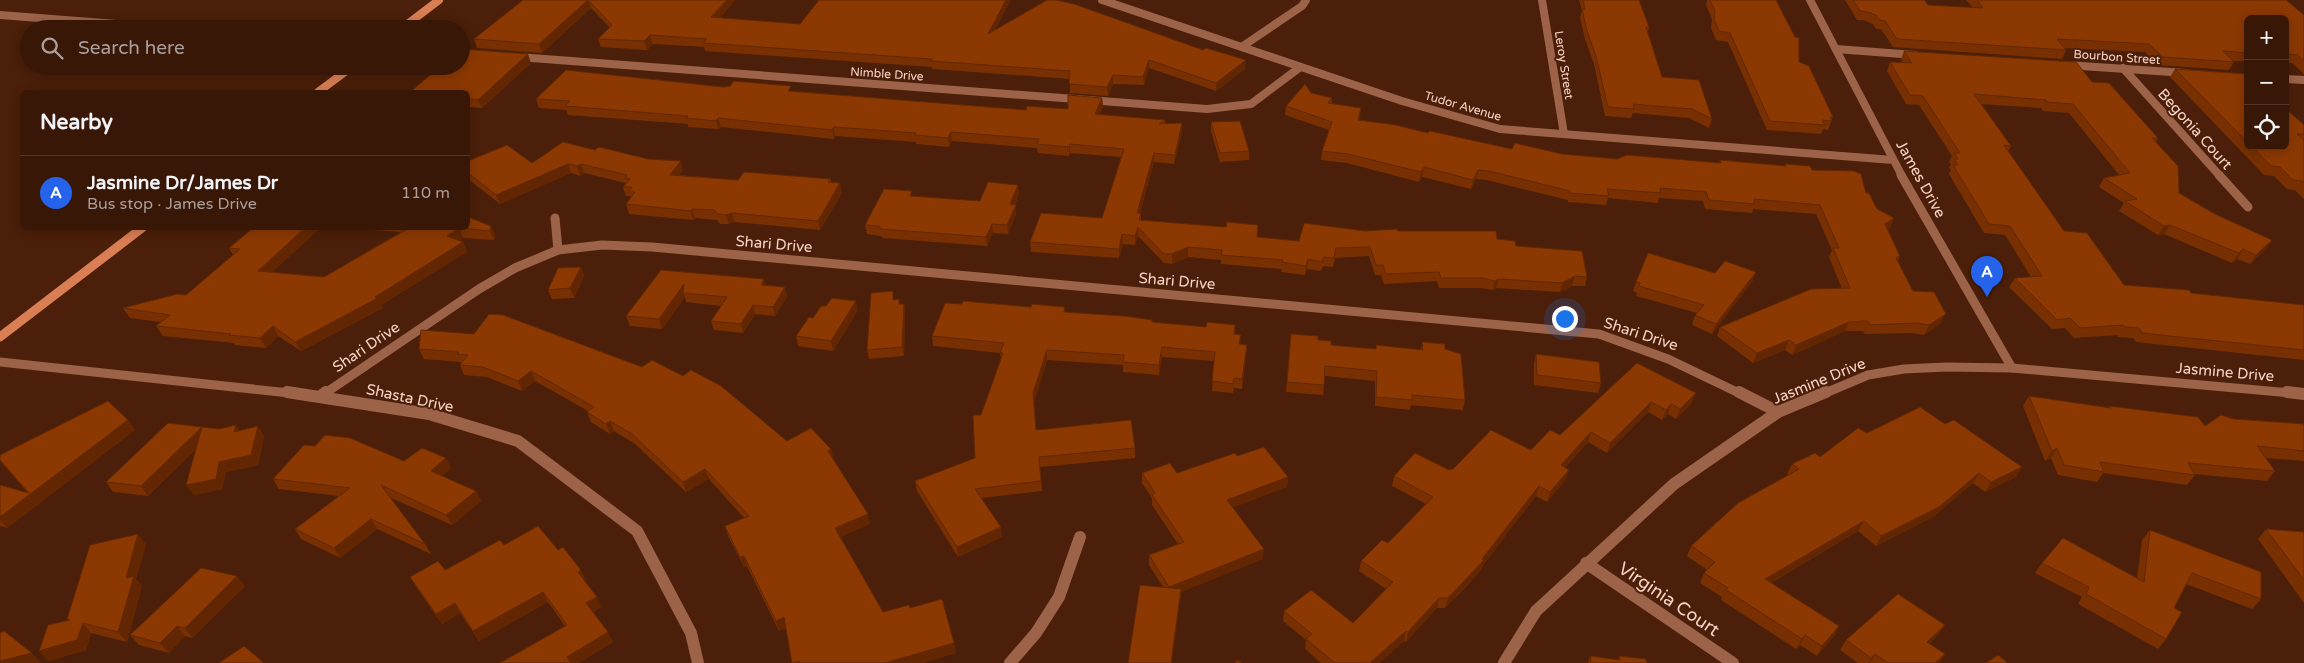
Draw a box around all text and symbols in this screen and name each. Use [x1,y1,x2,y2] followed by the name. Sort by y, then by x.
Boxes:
[2244,15,2289,150] map controls
[2244,15,2289,60] button: +
[20,20,470,75] search box
[1552,30,1576,101] street label: Leroy Street
[38,34,66,62] icon: search
[78,37,185,59] text: Search here
[2073,47,2161,67] street label: Bourbon Street
[2244,60,2289,105] button: −
[850,64,924,84] street label: Nimble Drive
[2154,85,2236,173] street label: Begonia Court
[1423,88,1503,124] street label: Tudor Avenue
[2244,105,2289,150] button: locate
[40,110,113,135] text: Nearby
[1892,137,1950,221] street label: James Drive
[87,172,278,194] text: Jasmine Dr/James Dr
[50,183,62,203] text: A
[401,183,450,203] text: 110 m
[87,194,257,214] text: Bus stop · James Drive
[735,232,813,256] street label: Shari Drive
[1971,256,2003,297] pin: A
[1138,269,1216,293] street label: Shari Drive
[1552,306,1578,332] your location
[1602,314,1680,354] street label: Shari Drive
[329,318,403,376] street label: Shari Drive
[1770,354,1868,408] street label: Jasmine Drive
[2175,359,2275,385] street label: Jasmine Drive
[365,380,455,416] street label: Shasta Drive
[1614,557,1724,641] street label: Virginia Court

